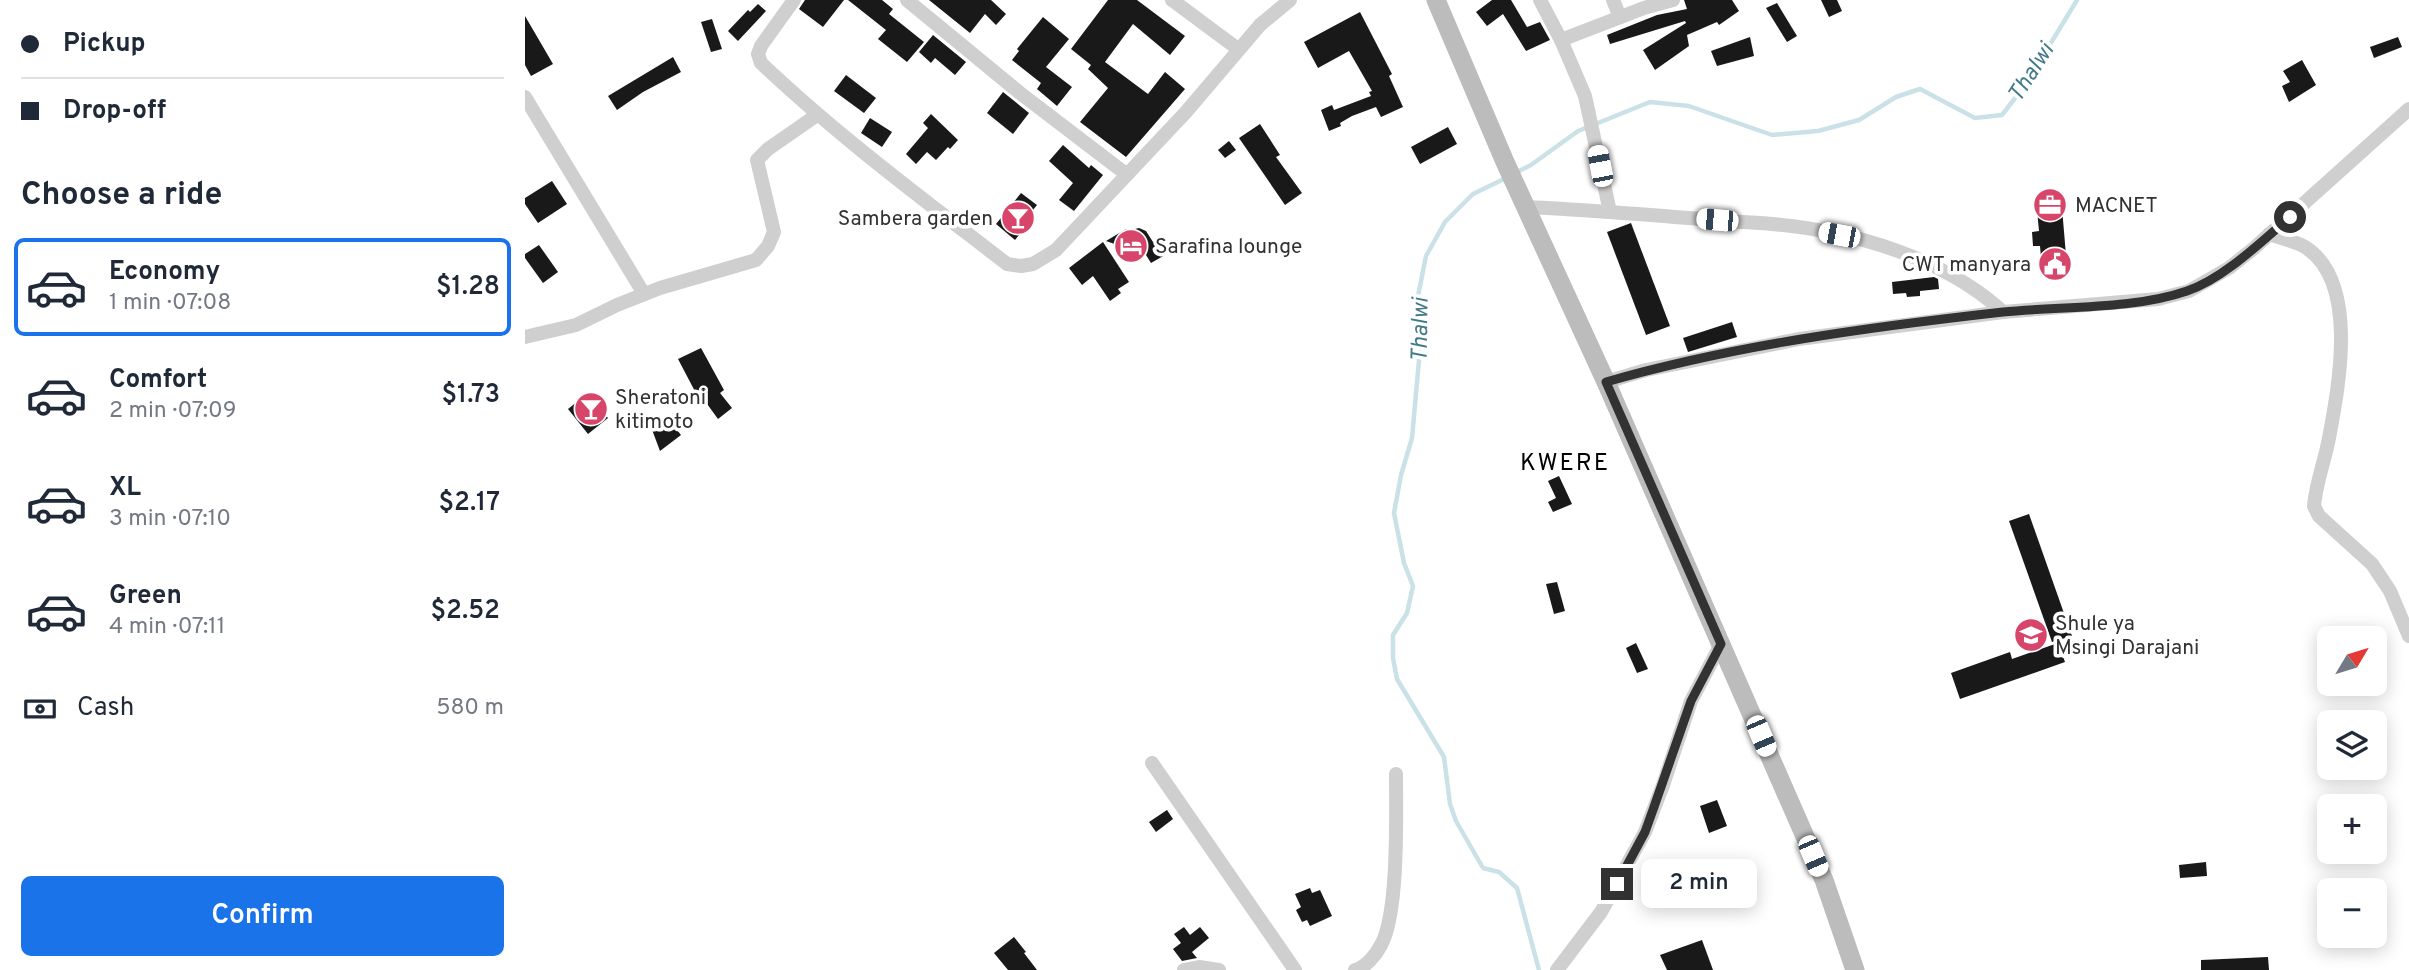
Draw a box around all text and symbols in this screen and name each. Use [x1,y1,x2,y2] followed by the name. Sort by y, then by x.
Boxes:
[63,28,146,61] text: Pickup
[2002,37,2063,108] water label: Thalwi
[63,95,166,128] text: Drop-off
[1586,143,1615,189] car
[21,176,222,216] text: Choose a ride
[2031,186,2069,224] office icon: MACNET
[2075,193,2158,220] place label: MACNET
[999,199,1037,237] bar icon: Sambera garden
[2274,201,2306,233] route start
[838,206,993,233] place label: Sambera garden
[1696,208,1739,232] car
[1817,221,1862,249] car
[1112,227,1150,265] hotel icon: Sarafina lounge
[1155,234,1302,261] place label: Sarafina lounge
[2036,245,2074,283] public building icon: CWT manyara
[1902,252,2031,279] place label: CWT manyara
[25,256,88,319] icon: car
[109,256,220,289] text: Economy
[436,271,500,304] text: $1.28
[109,289,231,318] text: 1 min · 07:08
[1406,296,1437,363] water label: Thalwi
[25,364,88,427] icon: car
[109,364,207,397] text: Comfort
[441,379,500,412] text: $1.73
[615,385,706,436] place label: Sheratoni kitimoto
[572,390,610,428] bar icon: Sheratoni kitimoto
[109,397,236,426] text: 2 min · 07:09
[1520,449,1610,479] district label: KWERE
[25,472,88,535] icon: car
[109,472,141,505] text: XL
[438,487,500,520] text: $2.17
[109,505,231,534] text: 3 min · 07:10
[25,580,88,643] icon: car
[109,580,182,613] text: Green
[431,595,500,628] text: $2.52
[2055,611,2199,662] place label: Shule ya Msingi Darajani
[109,613,225,642] text: 4 min · 07:11
[2012,616,2050,654] school or university icon: Shule ya Msingi Darajani
[2317,626,2387,696] north arrow
[2317,626,2387,948] map controls
[21,690,59,728] icon: cash
[77,692,134,725] text: Cash
[436,694,504,723] text: 580 m
[2317,710,2387,780] button: layers
[1744,713,1779,759] car
[2317,794,2387,864] button: +
[1796,833,1831,879] car
[1641,860,1757,908] callout: 2 min
[1601,868,1633,900] route end
[1669,869,1729,898] text: 2 min
[21,876,504,956] button: Confirm
[2317,878,2387,948] button: −

